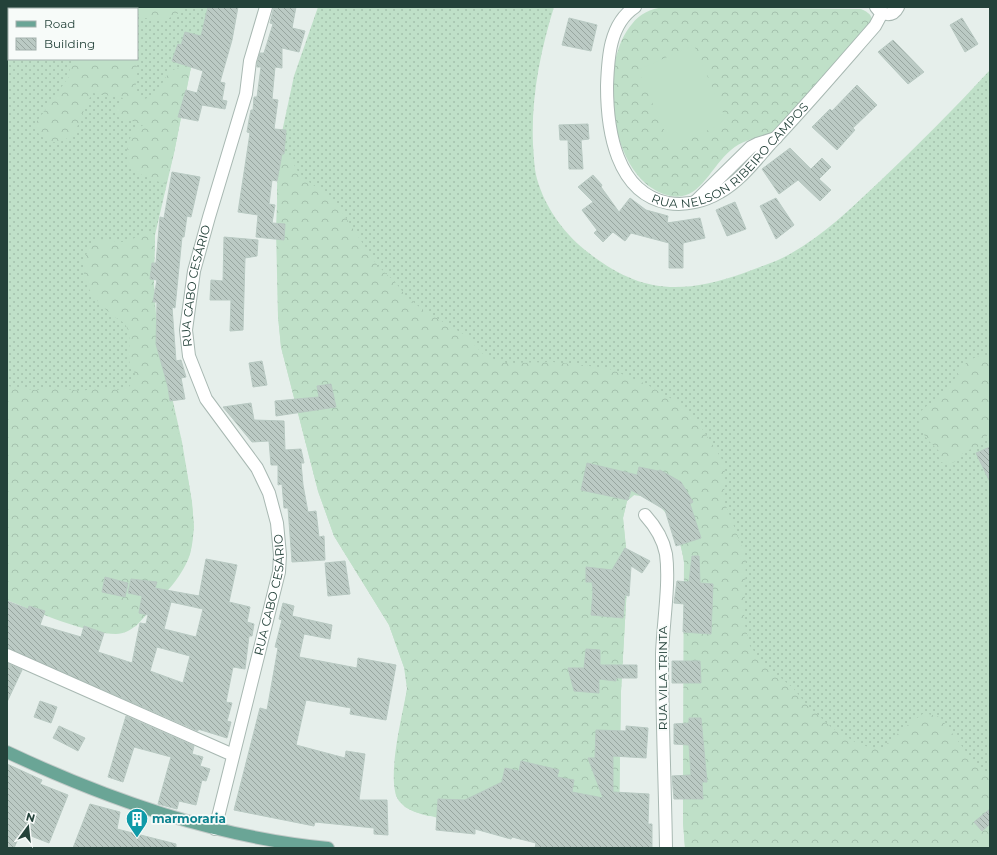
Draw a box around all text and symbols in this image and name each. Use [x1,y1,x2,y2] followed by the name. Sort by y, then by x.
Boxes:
[8,8,138,60] legend
[44,16,75,31] text: Road
[44,36,95,51] text: Building
[649,99,811,211] street label: RUA NELSON RIBEIRO CAMPOS
[178,223,213,348] street label: RUA CABO CESÁRIO
[251,533,287,657] street label: RUA CABO CESÁRIO
[655,625,670,730] street label: RUA VILA TRINTA
[124,806,150,839] building icon: marmoraria
[8,807,48,847] north arrow
[24,809,37,825] text: N
[152,811,226,826] place label: marmoraria

